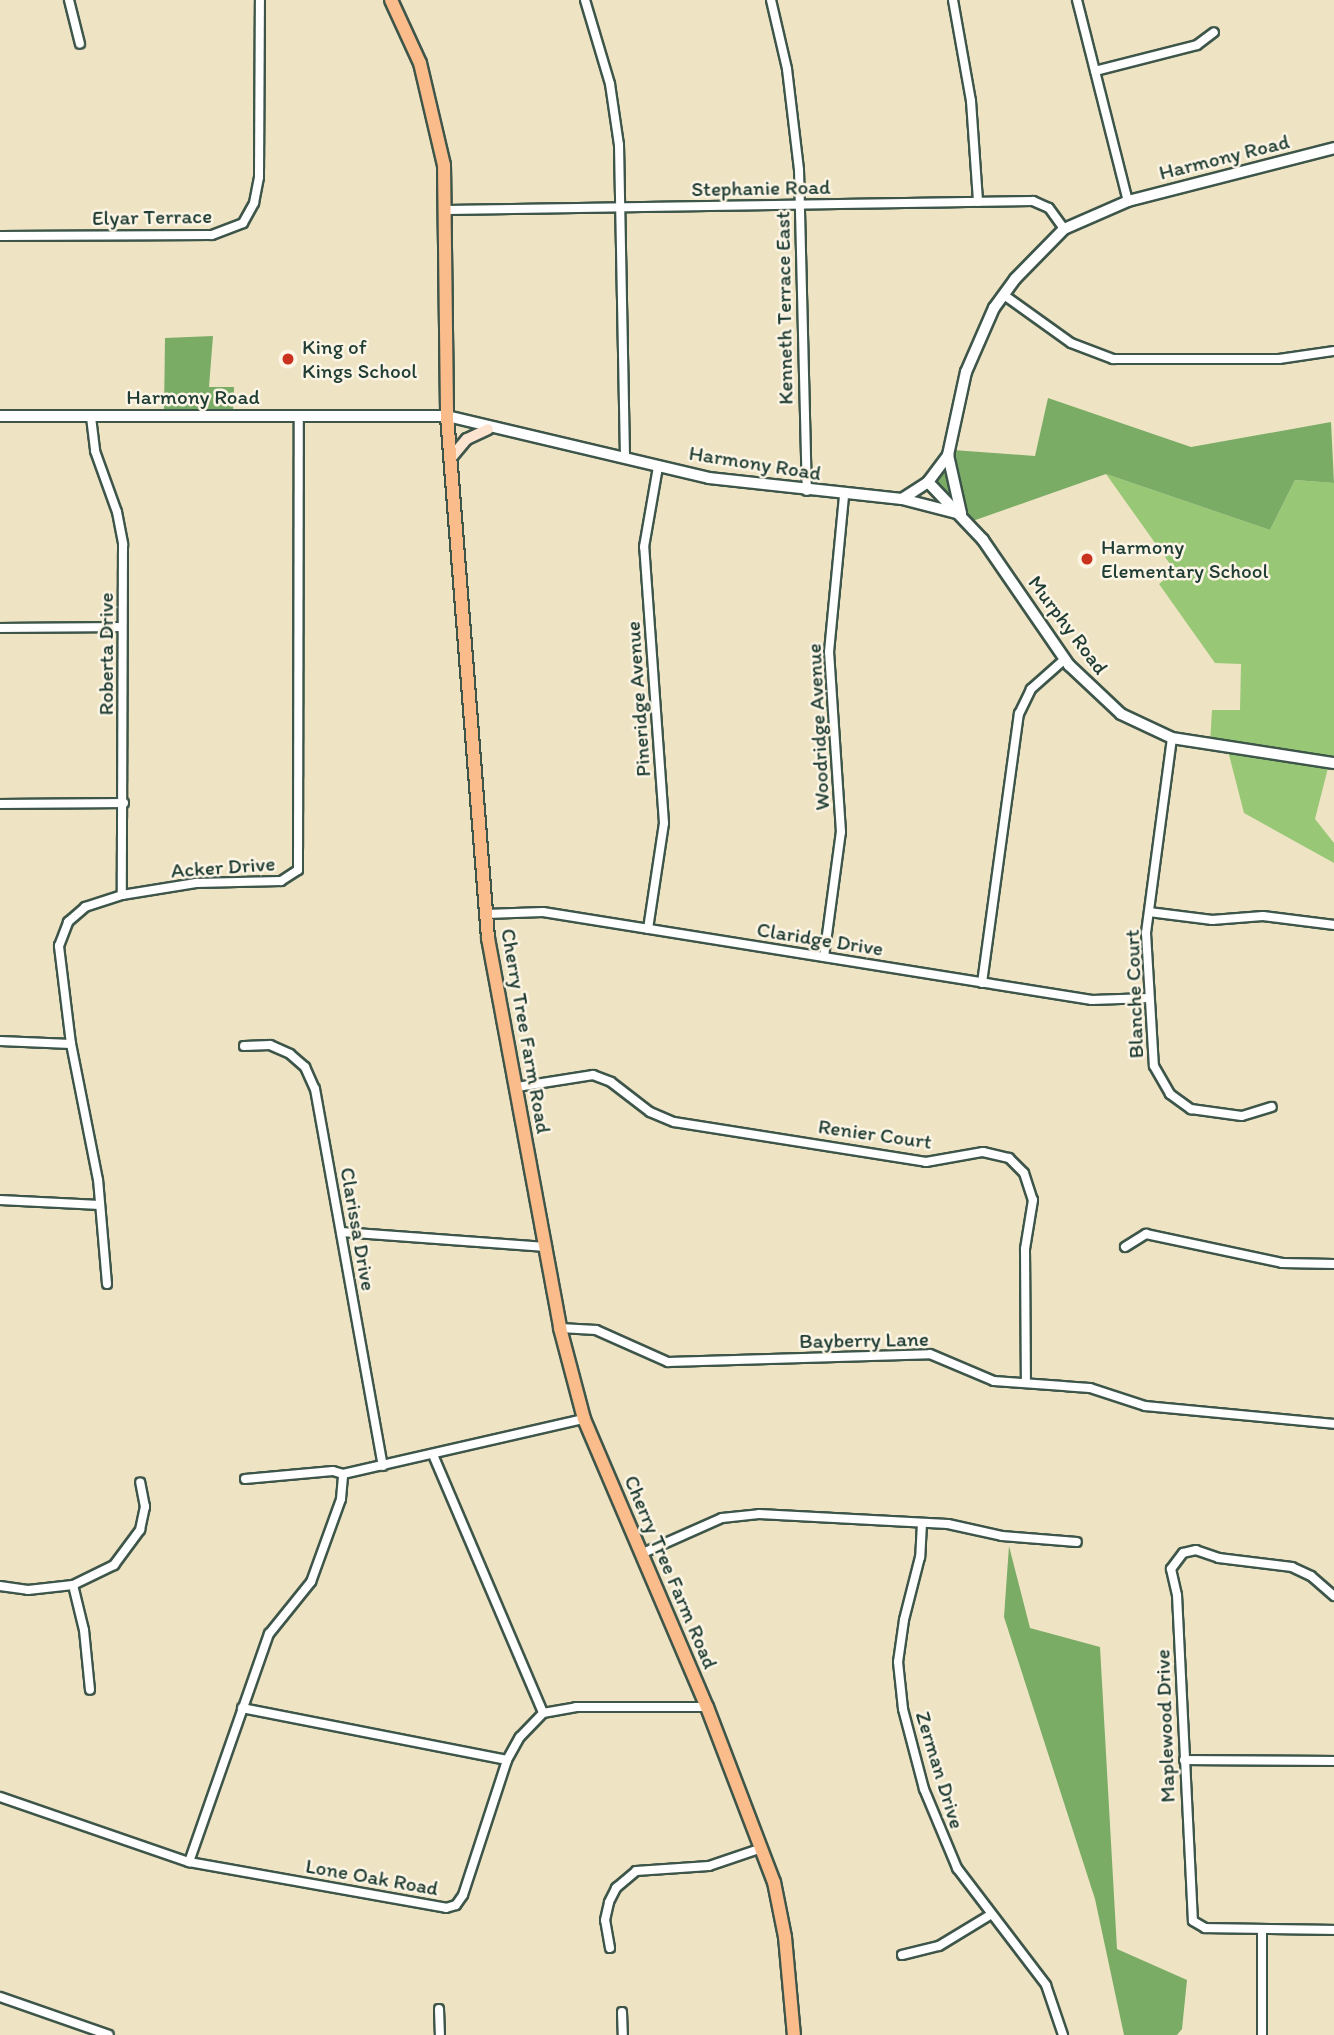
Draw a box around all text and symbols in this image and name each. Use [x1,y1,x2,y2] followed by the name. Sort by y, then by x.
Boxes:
[1156,129,1292,185] street label: Harmony Road
[691,174,831,202] street label: Stephanie Road
[93,203,211,231] street label: Elyar Terrace
[770,212,798,404] street label: Kenneth Terrace East
[302,334,417,384] place label: King of Kings School
[280,351,296,367] marker: King of Kings School
[126,384,260,410] street label: Harmony Road
[687,440,823,486] street label: Harmony Road
[1101,534,1268,584] place label: Harmony Elementary School
[1079,551,1095,567] marker: Harmony Elementary School
[1022,570,1114,680] street label: Murphy Road
[93,593,119,715] street label: Roberta Drive
[620,621,656,777] street label: Pineridge Avenue
[801,643,835,811] street label: Woodridge Avenue
[170,851,276,883] street label: Acker Drive
[755,917,885,961] street label: Claridge Drive
[496,928,556,1134] street label: Cherry Tree Farm Road
[1119,929,1149,1059] street label: Blanche Court
[817,1114,933,1154] street label: Renier Court
[335,1165,381,1293] street label: Clarissa Drive
[799,1326,929,1354] street label: Bayberry Lane
[619,1473,723,1671] street label: Cherry Tree Farm Road
[1150,1649,1180,1803] street label: Maplewood Drive
[910,1708,970,1832] street label: Zerman Drive
[303,1853,441,1901] street label: Lone Oak Road

